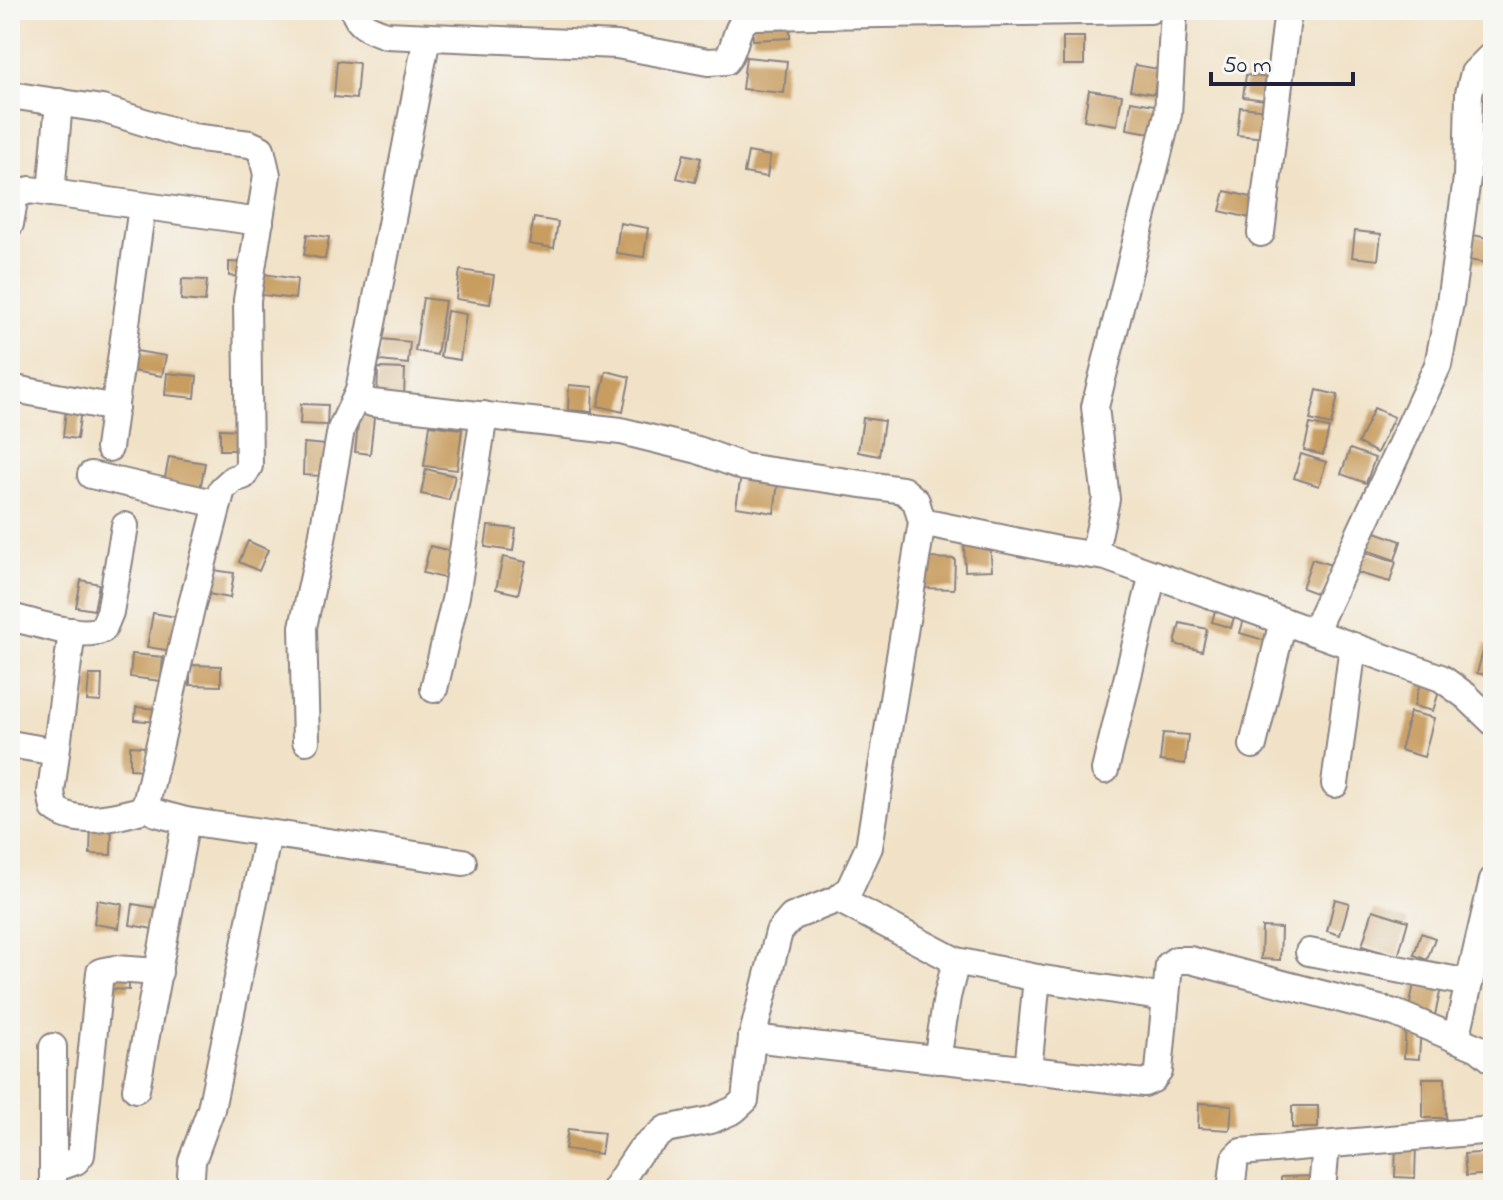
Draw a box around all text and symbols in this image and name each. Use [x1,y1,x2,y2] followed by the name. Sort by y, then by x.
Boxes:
[1211,36,1353,86] scale bar
[1223,49,1272,84] text: 50 m

